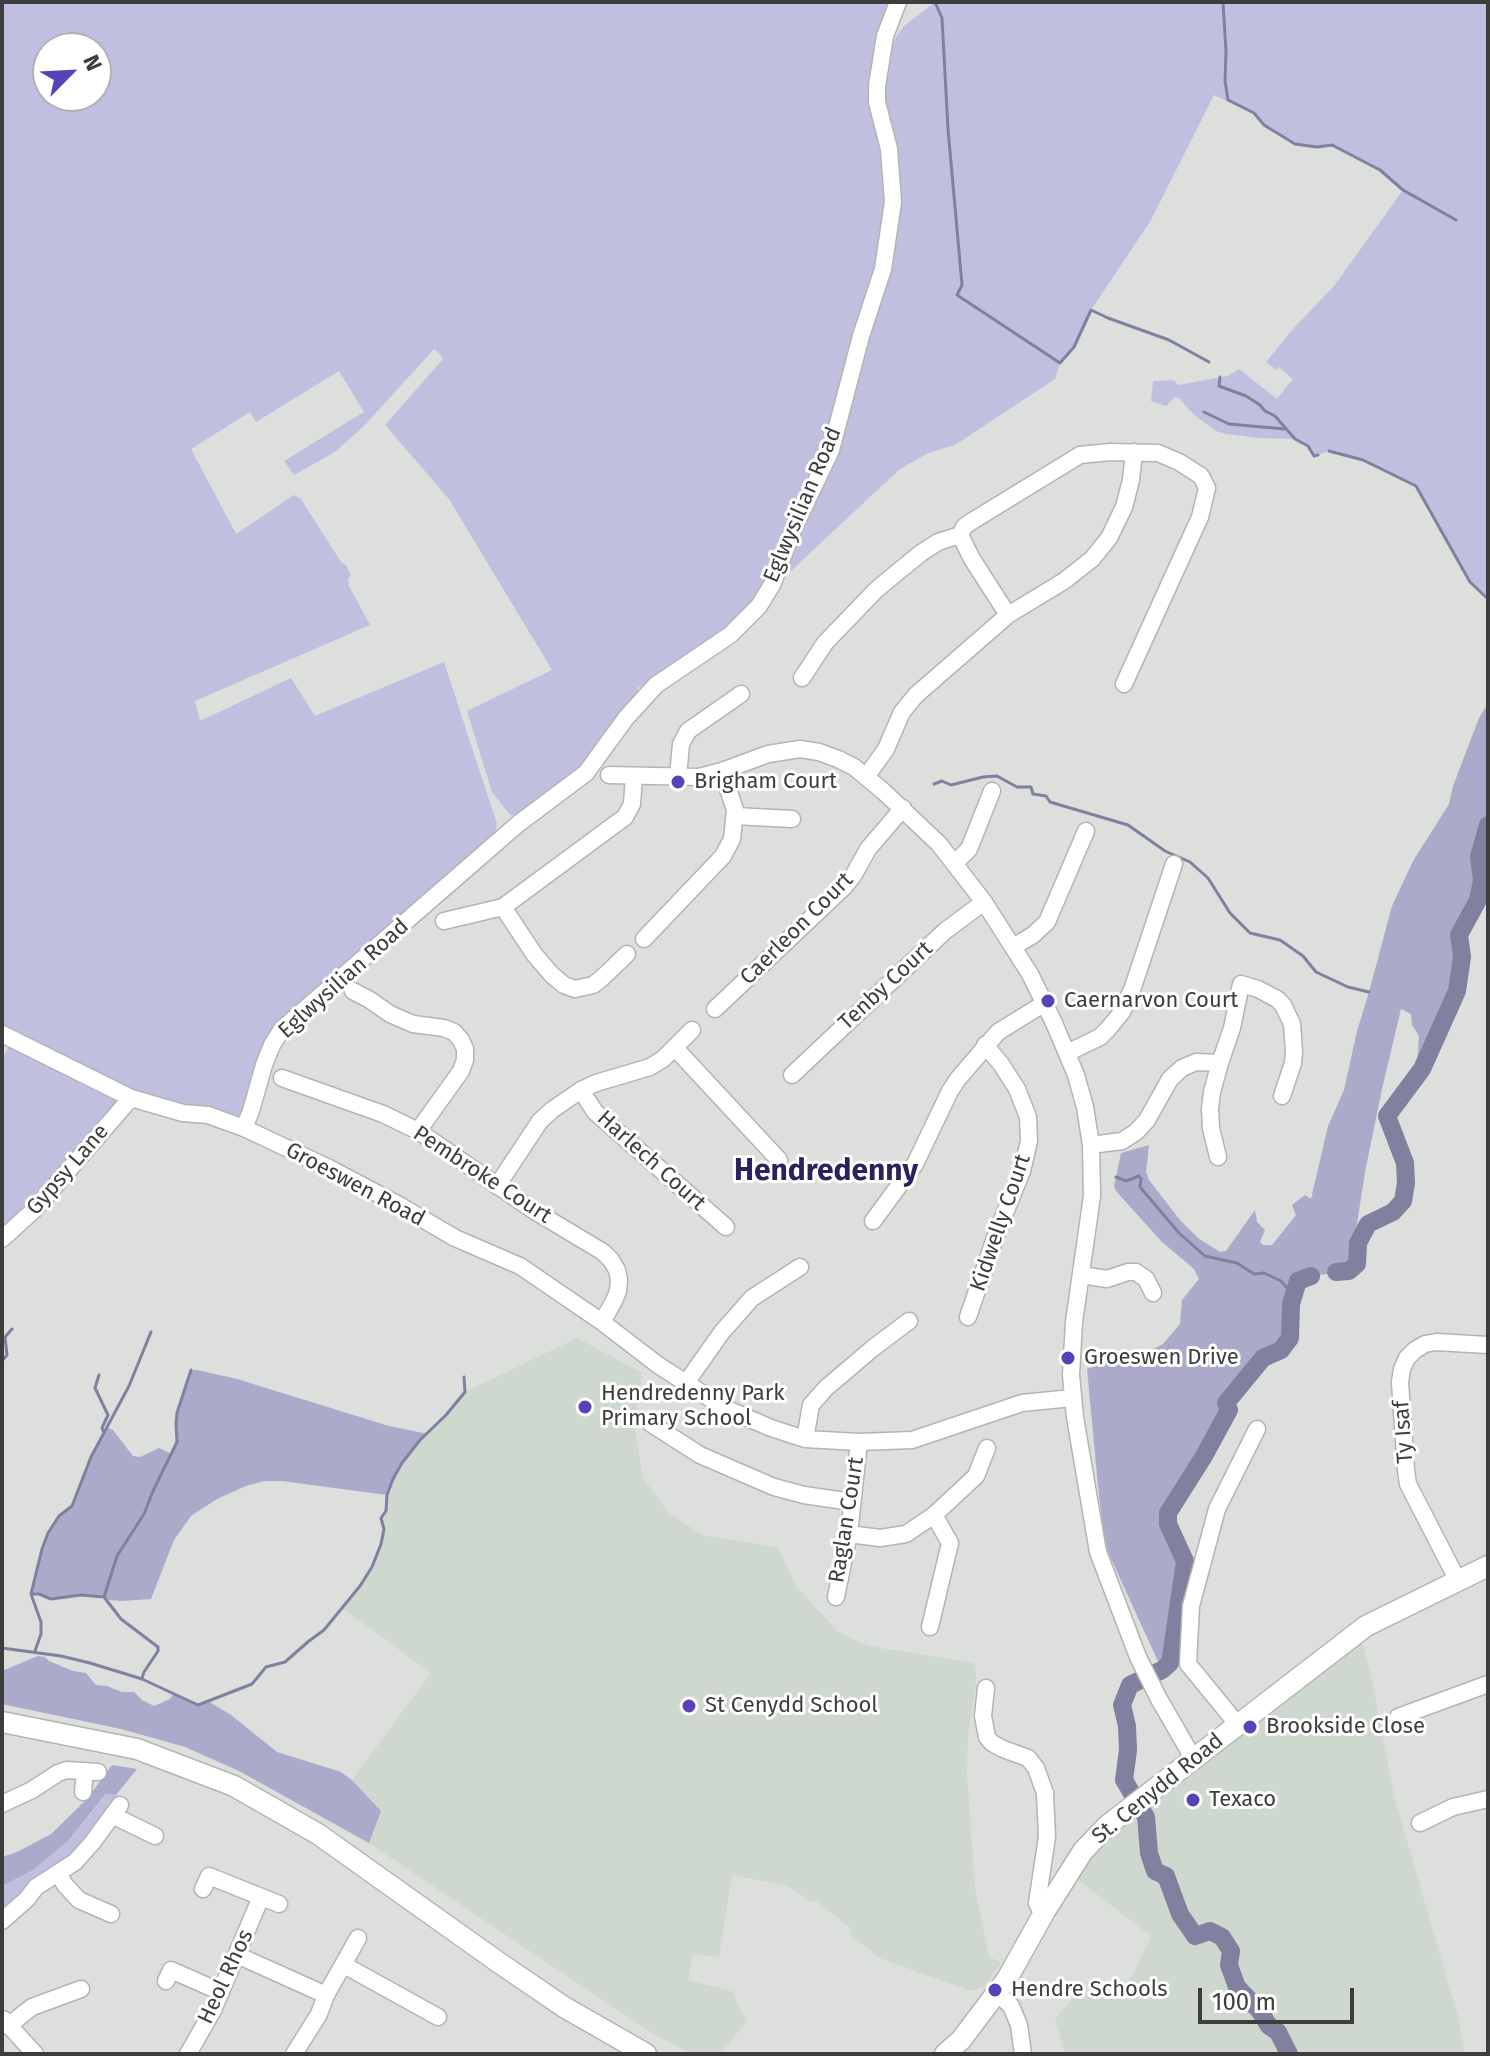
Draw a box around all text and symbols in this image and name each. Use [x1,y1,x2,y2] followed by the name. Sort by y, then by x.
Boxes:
[32,32,112,112] north arrow
[77,51,108,75] text: N
[758,423,848,587] street label: Eglwysilian Road
[694,769,837,795] place label: Brigham Court
[669,773,687,791] marker: Brigham Court
[735,867,859,991] street label: Caerleon Court
[273,914,415,1044] street label: Eglwysilian Road
[834,936,938,1036] street label: Tenby Court
[1064,988,1238,1014] place label: Caernarvon Court
[1039,992,1057,1010] marker: Caernarvon Court
[591,1105,711,1217] street label: Harlech Court
[21,1119,115,1221] street label: Gypsy Lane
[408,1120,556,1230] street label: Pembroke Court
[281,1137,429,1233] street label: Groeswen Road
[965,1151,1037,1295] street label: Kidwelly Court
[734,1154,918,1190] district label: Hendredenny
[1084,1345,1239,1371] place label: Groeswen Drive
[1059,1349,1077,1367] marker: Groeswen Drive
[601,1381,785,1432] place label: Hendredenny Park Primary School
[576,1398,594,1416] marker: Hendredenny Park Primary School
[1389,1400,1419,1464] street label: Ty Isaf
[824,1455,870,1585] street label: Raglan Court
[705,1693,878,1719] place label: St Cenydd School
[680,1697,698,1715] marker: St Cenydd School
[1266,1714,1425,1740] place label: Brookside Close
[1241,1718,1259,1736] marker: Brookside Close
[1087,1728,1229,1850] street label: St. Cenydd Road
[1209,1787,1276,1813] place label: Texaco
[1184,1791,1202,1809] marker: Texaco
[193,1925,259,2029] street label: Heol Rhos
[1202,1972,1358,2022] scale bar
[1011,1977,1167,2003] place label: Hendre Schools
[986,1981,1004,1999] marker: Hendre Schools
[1212,1988,1276,2016] text: 100 m

